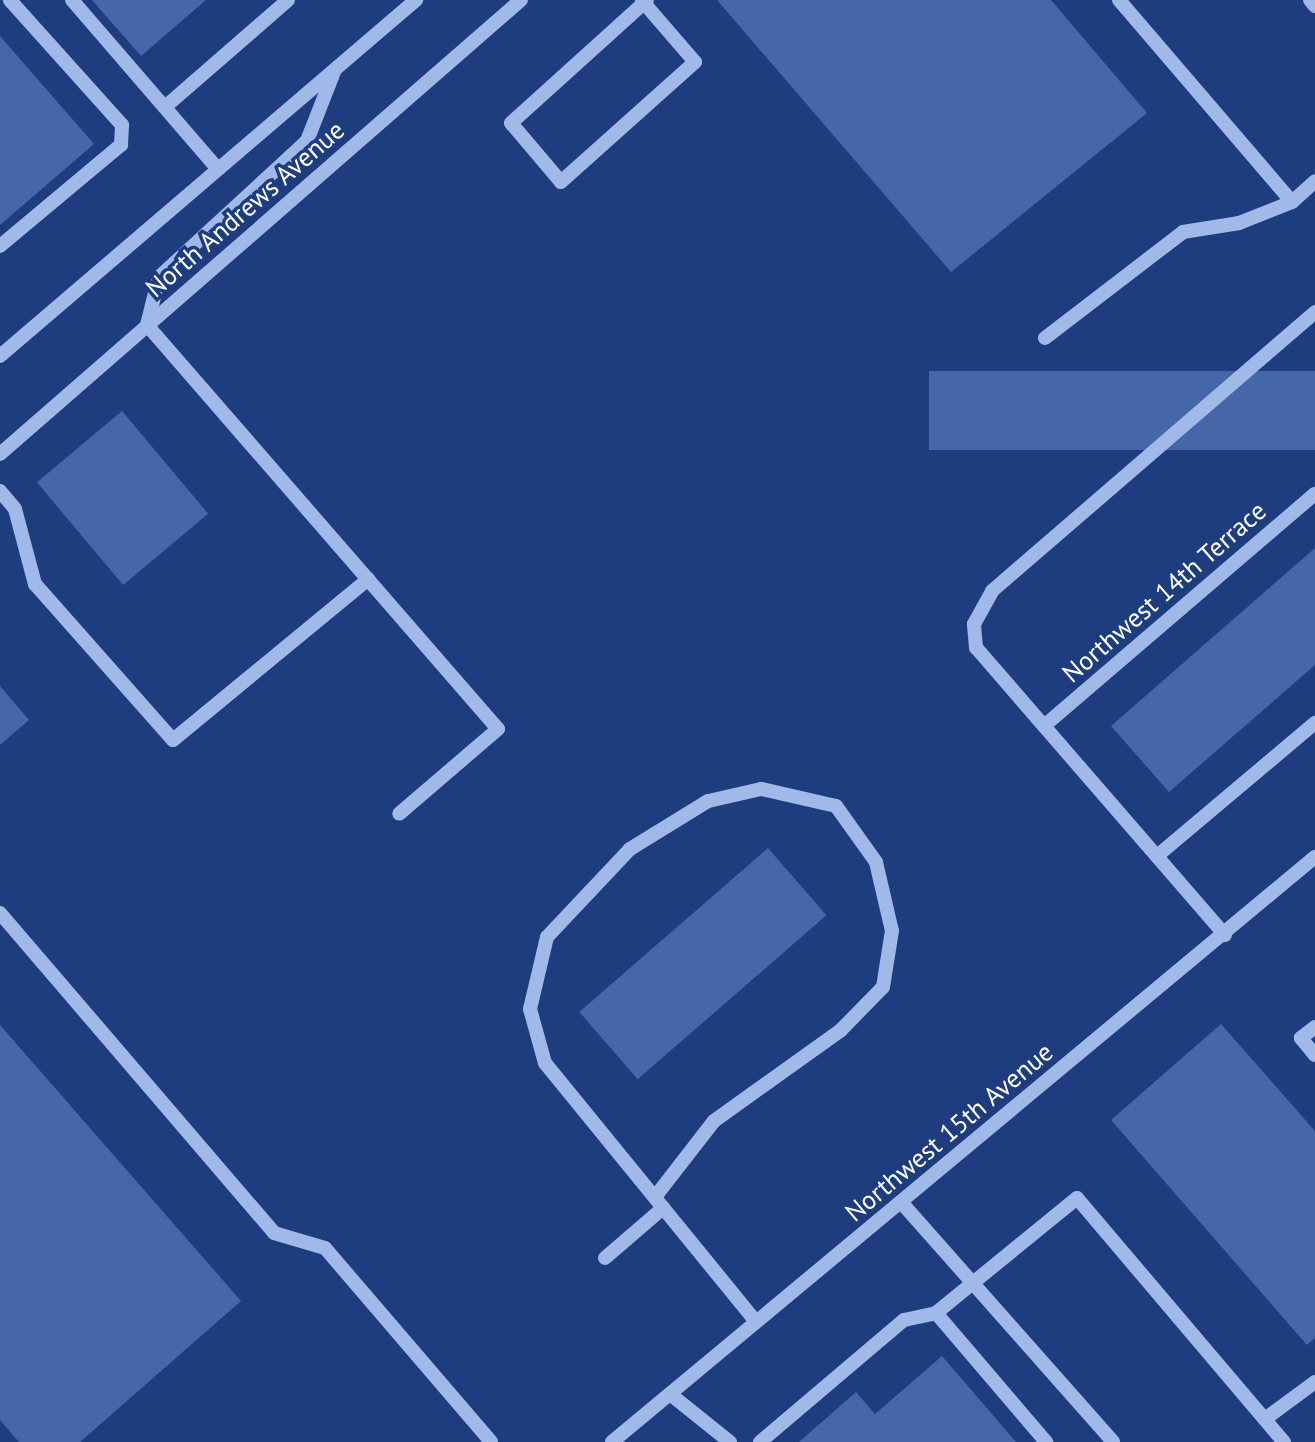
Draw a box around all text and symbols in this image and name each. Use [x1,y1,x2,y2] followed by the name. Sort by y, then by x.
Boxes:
[139,114,351,304] street label: North Andrews Avenue
[1056,495,1272,689] street label: Northwest 14th Terrace
[838,1036,1060,1228] street label: Northwest 15th Avenue

